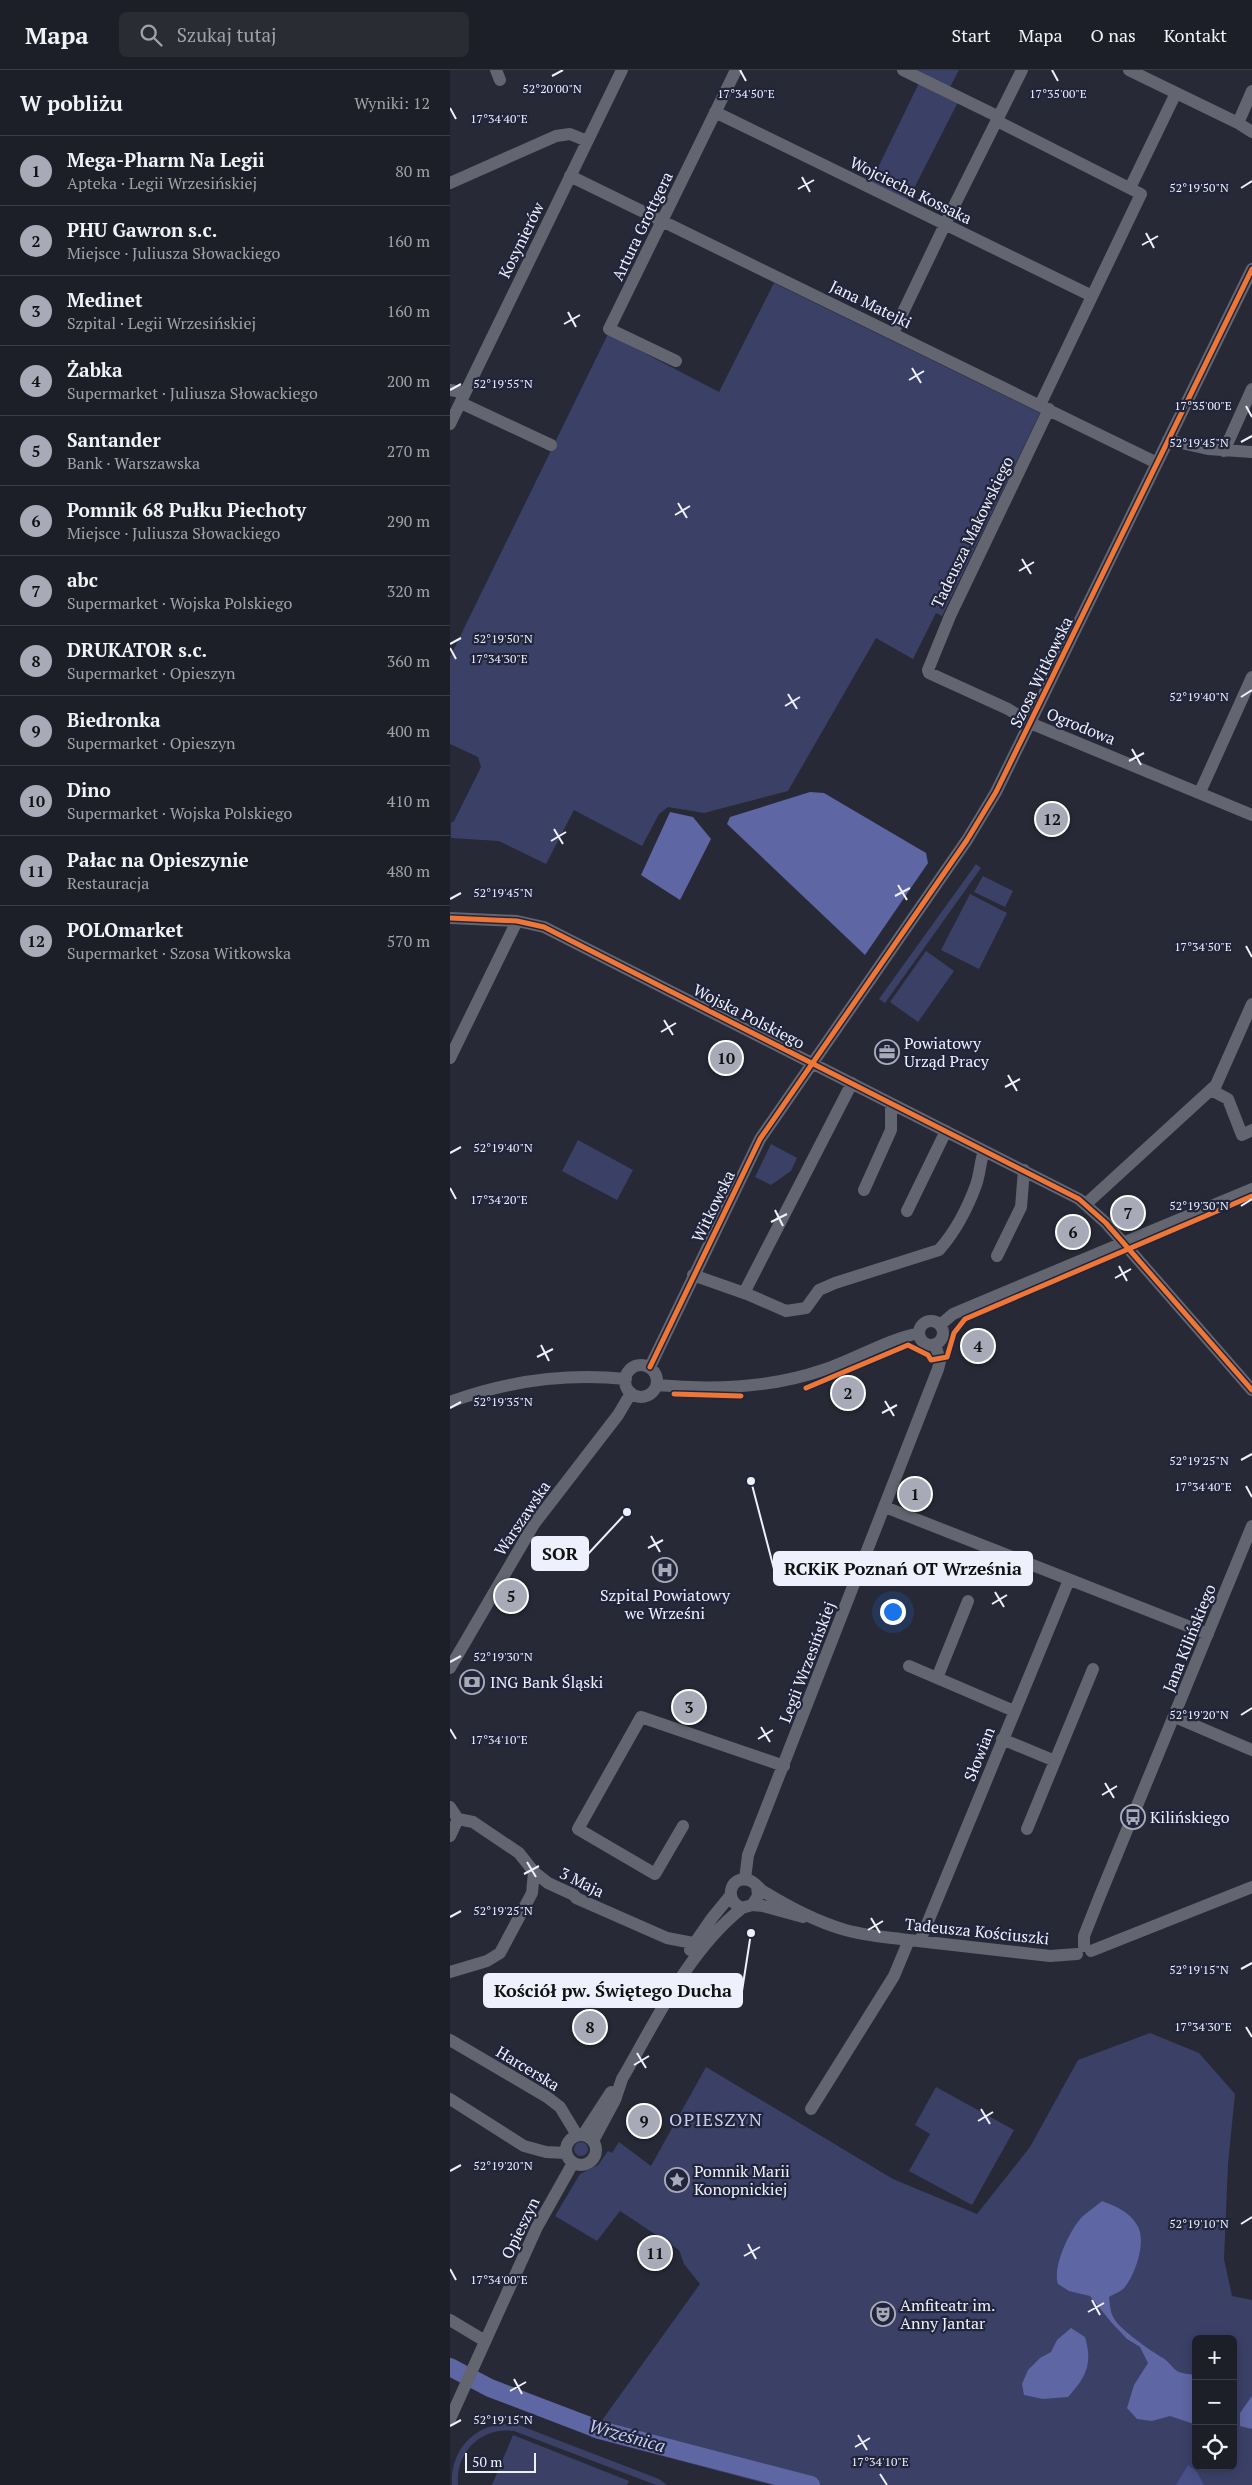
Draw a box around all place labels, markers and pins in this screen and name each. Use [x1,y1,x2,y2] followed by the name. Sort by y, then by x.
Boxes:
[1036,800,1068,838] pin: 12
[904,1032,990,1072] place label: Powiatowy Urząd Pracy
[710,1039,742,1077] pin: 10
[874,1039,900,1065] office icon: Powiatowy Urząd Pracy
[1112,1194,1144,1232] pin: 7
[1057,1213,1089,1251] pin: 6
[962,1327,994,1365] pin: 4
[832,1374,864,1412] pin: 2
[899,1475,931,1513] pin: 1
[532,1537,588,1570] callout: SOR
[774,1552,1032,1585] callout: RCKiK Poznań OT Września
[652,1557,678,1583] hospital icon: Szpital Powiatowy we Wrześni
[495,1577,527,1615] pin: 5
[600,1584,731,1624] place label: Szpital Powiatowy we Wrześni
[459,1669,485,1695] bank icon: ING Bank Śląski
[490,1671,603,1693] place label: ING Bank Śląski
[673,1688,705,1726] pin: 3
[1120,1804,1146,1830] bus stop icon: Kilińskiego
[1150,1806,1230,1828] place label: Kilińskiego
[484,1974,742,2007] callout: Kościół pw. Świętego Ducha
[574,2008,606,2046] pin: 8
[628,2102,660,2140] pin: 9
[694,2160,790,2200] place label: Pomnik Marii Konopnickiej
[664,2167,690,2193] place icon: Pomnik Marii Konopnickiej
[639,2234,671,2272] pin: 11
[900,2294,995,2334] place label: Amfiteatr im. Anny Jantar
[870,2301,896,2327] theatre icon: Amfiteatr im. Anny Jantar

